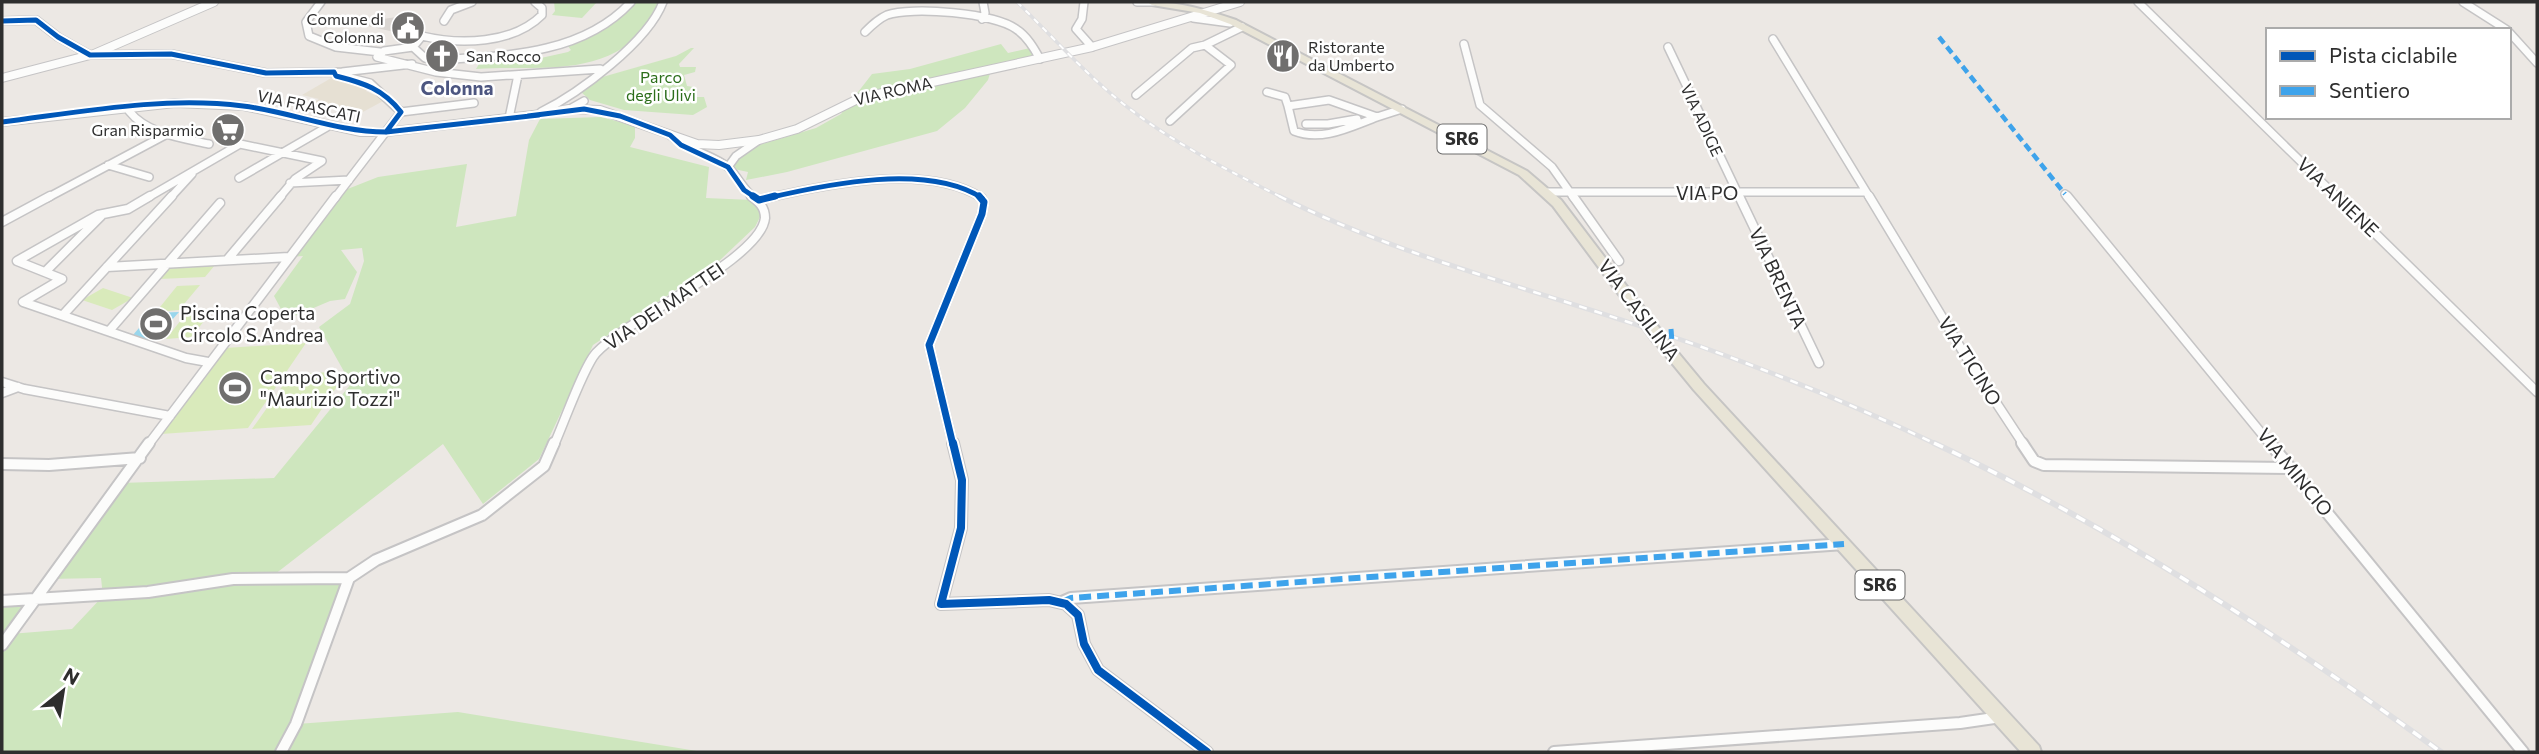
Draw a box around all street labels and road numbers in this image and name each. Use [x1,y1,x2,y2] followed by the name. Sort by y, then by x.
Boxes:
[852,72,934,109] street label: VIA ROMA
[1677,80,1728,159] street label: VIA ADIGE
[256,85,363,126] street label: VIA FRASCATI
[1438,124,1486,154] road number: SR6
[2293,152,2384,241] street label: VIA ANIENE
[1676,181,1738,204] street label: VIA PO
[1745,223,1812,332] street label: VIA BRENTA
[1594,254,1685,365] street label: VIA CASILINA
[599,257,728,354] street label: VIA DEI MATTEI
[1934,312,2007,410] street label: VIA TICINO
[2253,423,2338,520] street label: VIA MINCIO
[1856,570,1904,600] road number: SR6

